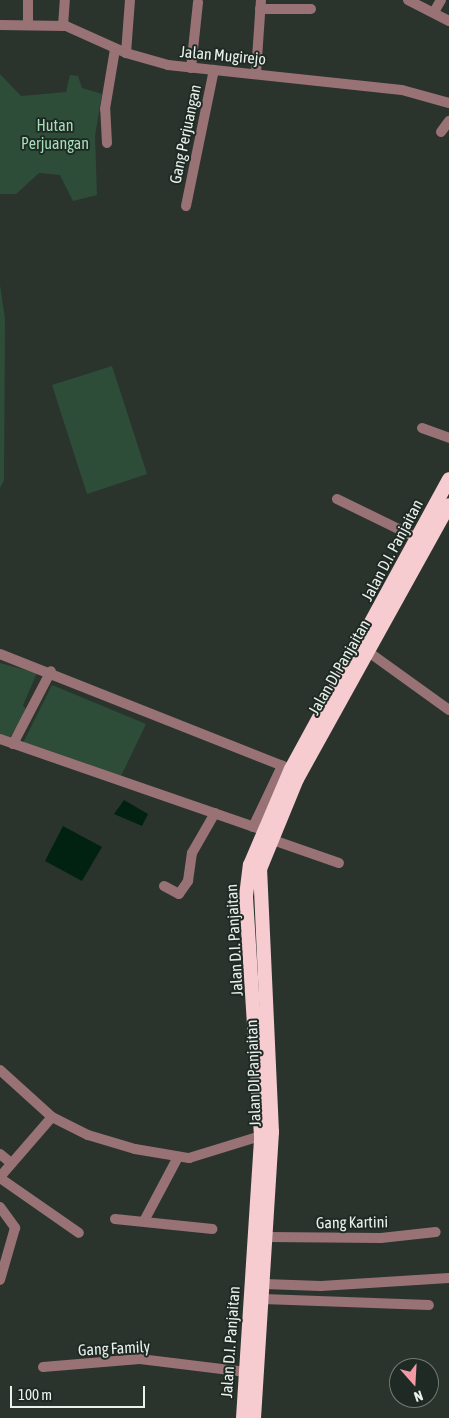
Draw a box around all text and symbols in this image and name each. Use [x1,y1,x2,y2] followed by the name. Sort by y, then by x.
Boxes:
[179,42,267,68] street label: Jalan Mugirejo
[165,83,205,185] street label: Gang Perjuangan
[21,115,89,153] park label: Hutan Perjuangan
[357,496,427,604] street label: Jalan D.I. Panjaitan
[304,616,374,718] street label: Jalan DI Panjaitan
[221,884,247,996] street label: Jalan D.I. Panjaitan
[242,1019,264,1127] street label: Jalan DI Panjaitan
[316,1212,388,1232] street label: Gang Kartini
[217,1285,243,1399] street label: Jalan D.I. Panjaitan
[77,1337,151,1359] street label: Gang Family
[389,1358,439,1408] north arrow
[12,1376,148,1408] scale bar
[18,1386,52,1403] text: 100 m
[412,1387,425,1405] text: N

